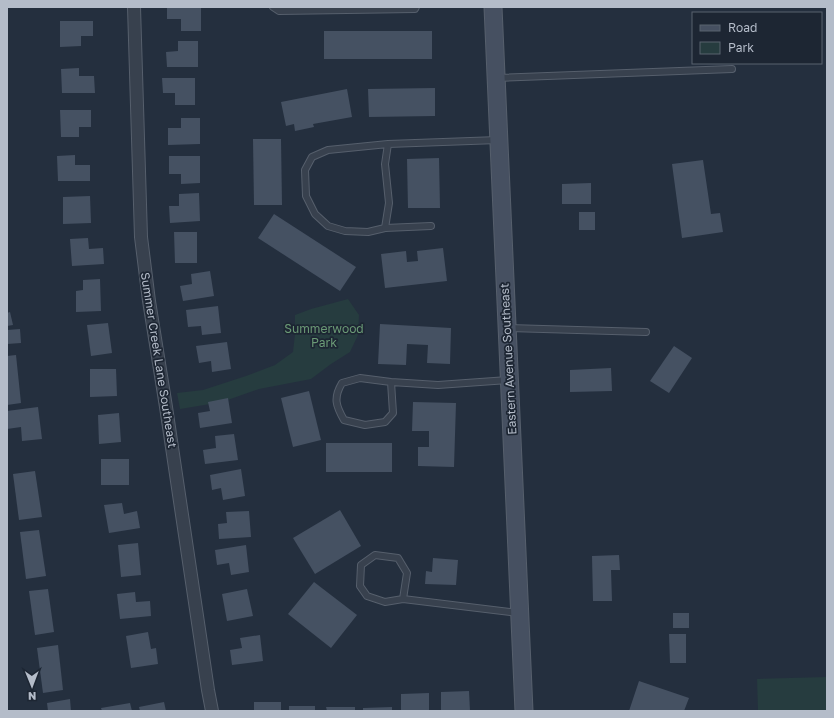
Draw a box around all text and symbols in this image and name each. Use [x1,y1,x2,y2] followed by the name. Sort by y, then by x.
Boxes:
[692,12,822,64] legend
[728,20,757,35] text: Road
[728,40,754,55] text: Park
[138,271,180,449] street label: Summer Creek Lane Southeast
[497,283,519,435] street label: Eastern Avenue Southeast
[284,321,364,350] park label: Summerwood Park
[12,666,52,706] north arrow
[28,690,36,703] text: N

